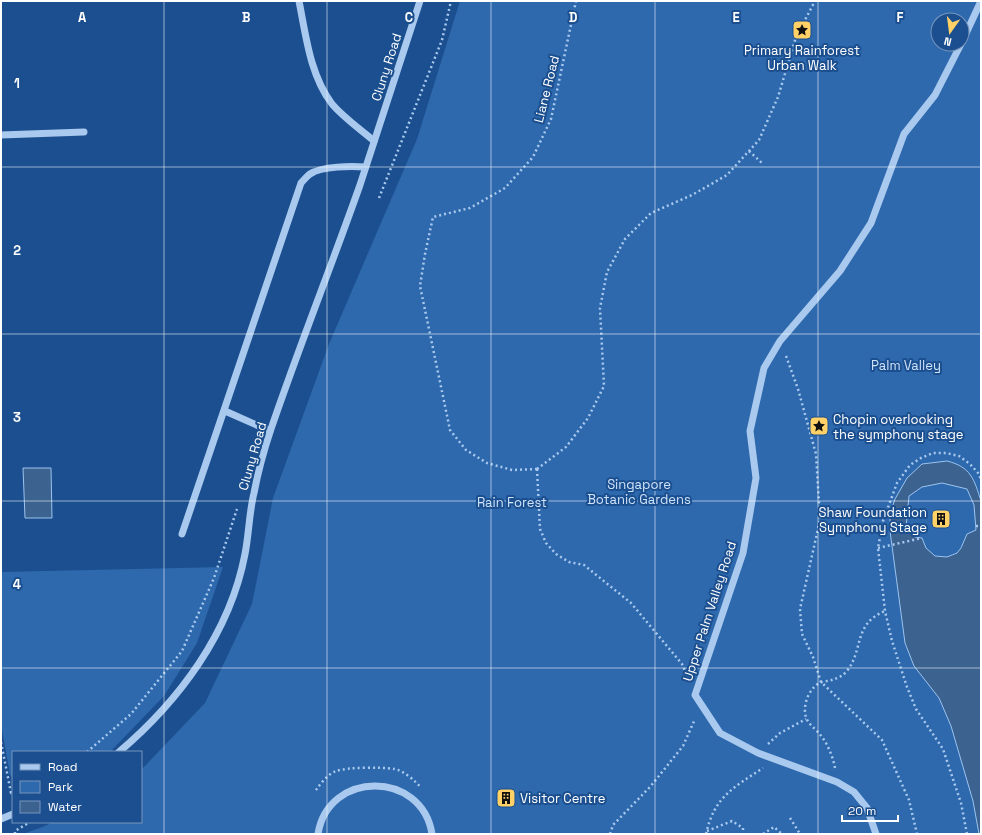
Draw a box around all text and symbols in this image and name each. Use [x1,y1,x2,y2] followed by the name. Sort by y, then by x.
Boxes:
[78,9,87,26] text: A
[242,9,251,26] text: B
[405,9,413,26] text: C
[569,9,578,26] text: D
[732,9,740,26] text: E
[897,9,904,26] text: F
[930,12,970,52] north arrow
[791,19,813,41] place icon: Primary Rainforest Urban Walk
[367,31,405,103] street label: Cluny Road
[942,34,953,49] text: N
[744,42,860,74] place label: Primary Rainforest Urban Walk
[530,54,563,125] street label: Liane Road
[14,75,20,92] text: 1
[13,242,21,259] text: 2
[871,357,941,374] park label: Palm Valley
[13,409,21,426] text: 3
[833,411,964,443] place label: Chopin overlooking the symphony stage
[808,415,830,437] place icon: Chopin overlooking the symphony stage
[235,420,270,492] street label: Cluny Road
[587,476,691,508] park label: Singapore Botanic Gardens
[477,494,547,511] park label: Rain Forest
[818,504,927,536] place label: Shaw Foundation Symphony Stage
[930,508,952,530] building icon: Shaw Foundation Symphony Stage
[679,539,740,683] street label: Upper Palm Valley Road
[13,576,21,593] text: 4
[12,751,142,823] legend
[48,759,77,775] text: Road
[48,779,73,795] text: Park
[495,787,517,809] building icon: Visitor Centre
[520,790,605,807] place label: Visitor Centre
[842,797,898,823] scale bar
[48,799,82,815] text: Water
[848,803,876,819] text: 20 m

